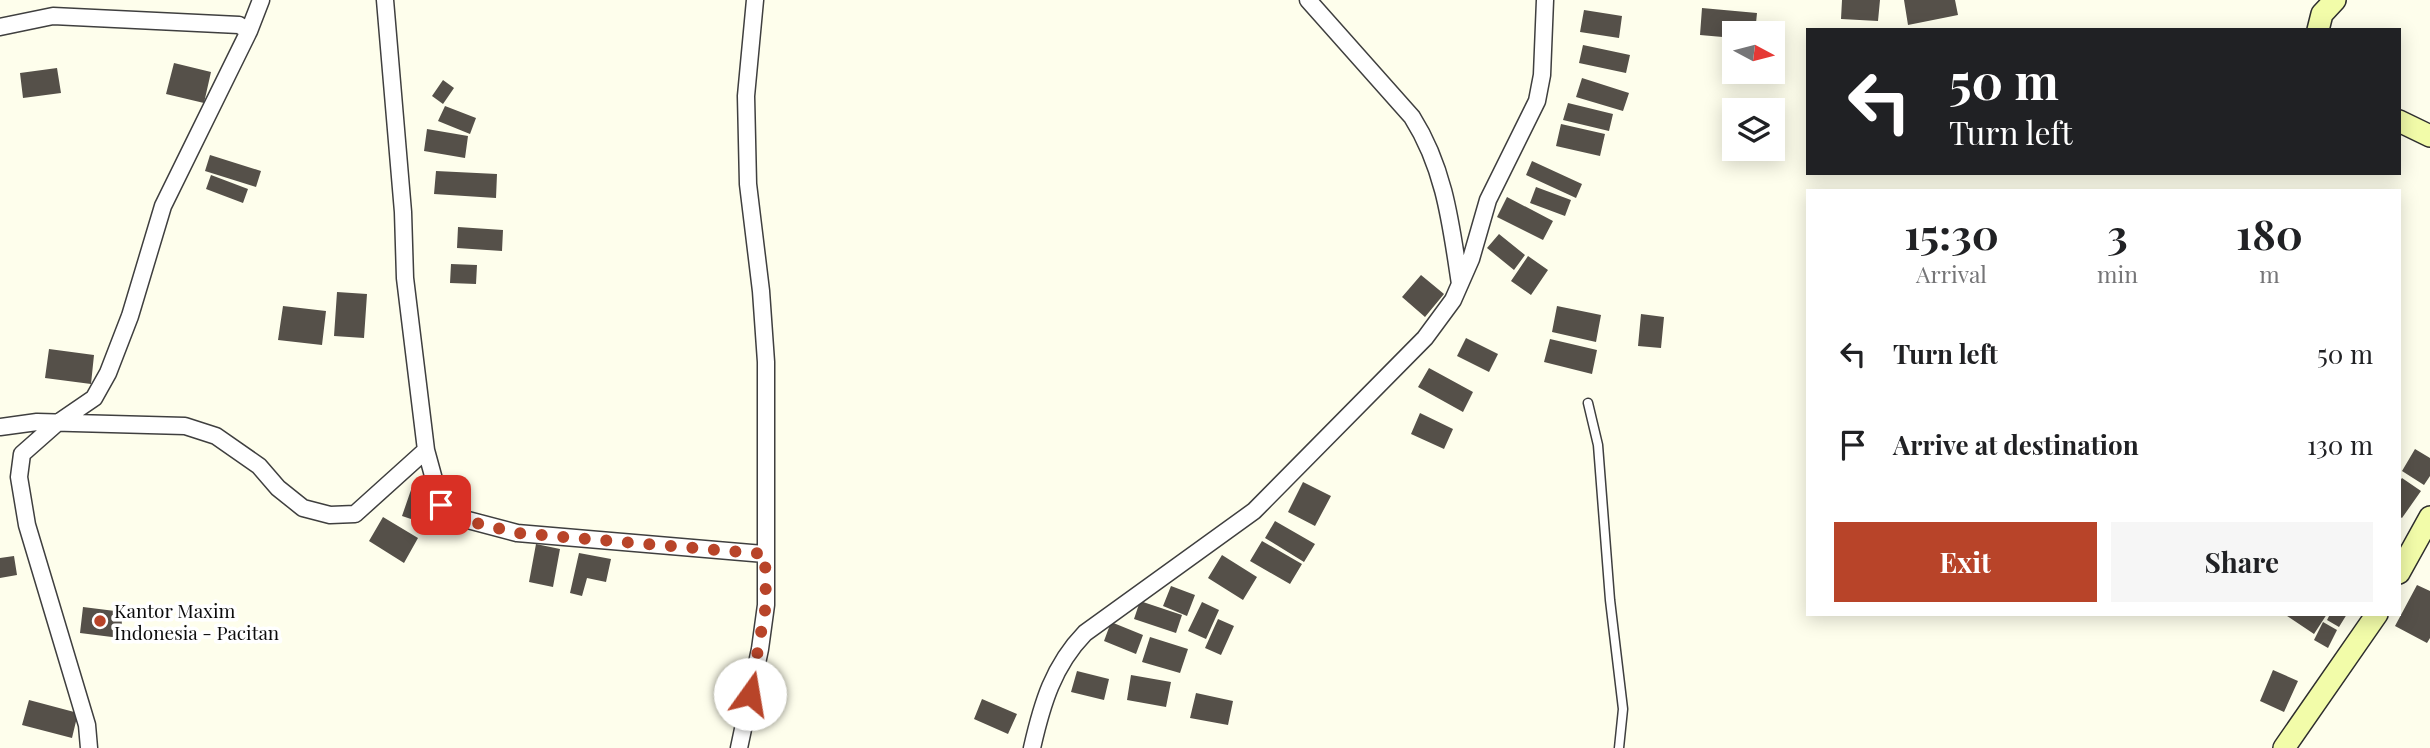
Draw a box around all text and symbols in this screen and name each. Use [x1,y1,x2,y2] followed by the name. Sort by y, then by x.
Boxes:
[1722,21,1785,84] north arrow
[1722,21,1785,161] map controls
[1949,47,2059,112] text: 50 m
[1834,56,1925,147] icon: left
[1722,98,1785,161] button: layers
[1949,110,2073,153] text: Turn left
[1904,205,1999,261] text: 15:30
[2107,205,2128,261] text: 3
[2236,205,2303,261] text: 180
[1916,258,1987,289] text: Arrival
[2097,258,2138,289] text: min
[2259,258,2280,289] text: m
[1834,335,1872,373] icon: left
[1893,336,1998,371] text: Turn left
[2317,336,2373,371] text: 50 m
[1834,426,1872,464] icon: arrive
[1893,427,2139,462] text: Arrive at destination
[2307,427,2373,462] text: 130 m
[411,475,471,535] pin
[422,486,460,524] icon: arrive
[1834,522,2097,602] button: Exit
[2111,522,2373,602] button: Share
[114,597,280,645] place label: Kantor Maxim Indonesia - Pacitan
[92,613,108,629] marker: Kantor Maxim Indonesia - Pacitan
[713,657,787,731] position arrow

